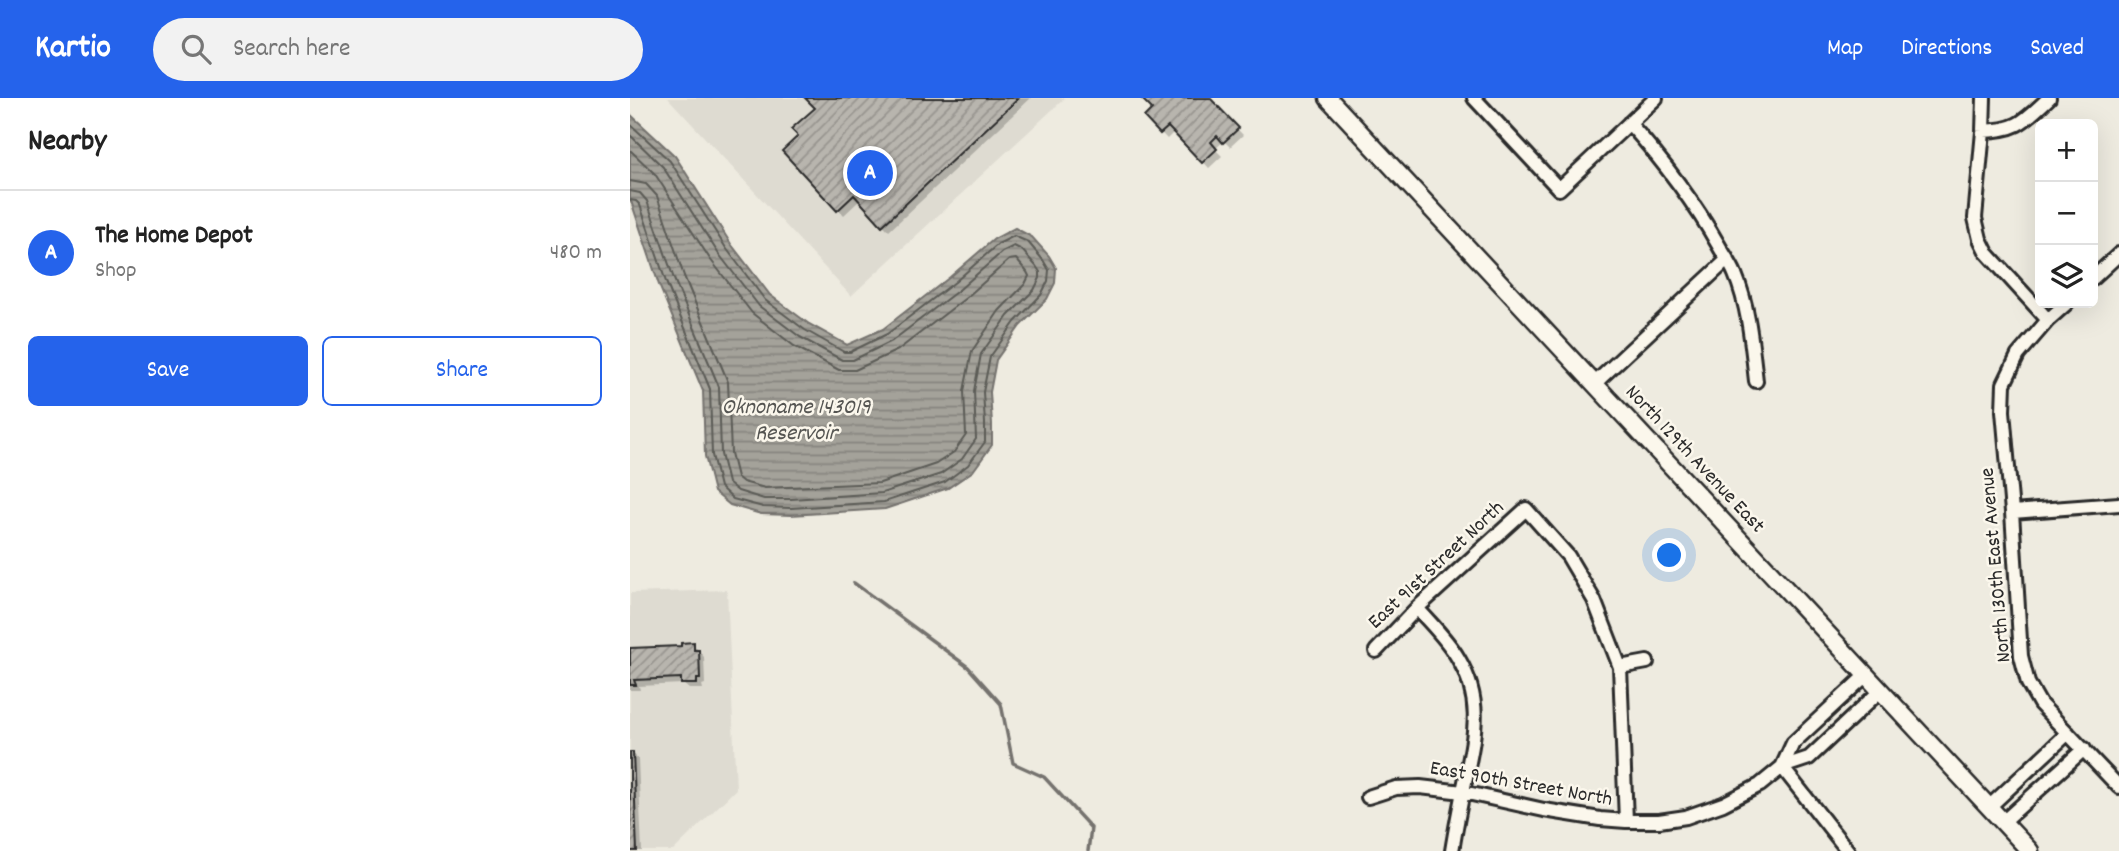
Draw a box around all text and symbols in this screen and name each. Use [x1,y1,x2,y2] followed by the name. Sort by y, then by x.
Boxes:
[153,18,643,81] search box
[35,26,111,73] text: Kartio
[177,30,215,68] icon: search
[233,31,350,68] text: Search here
[1827,32,1863,66] text: Map
[1901,32,1992,66] text: Directions
[2030,32,2084,66] text: Saved
[2035,119,2098,308] map controls
[2035,119,2098,182] button: +
[28,122,106,165] text: Nearby
[847,147,893,199] pin: A
[2035,182,2098,245] button: −
[95,218,253,255] text: The Home Depot
[45,237,57,270] text: A
[550,237,602,270] text: 480 m
[2035,245,2098,308] button: layers
[95,255,137,288] text: Shop
[28,336,308,406] button: Save
[322,336,602,406] button: Share
[1617,379,1771,541] street label: North 129th Avenue East
[722,392,871,451] water label: Oknoname 143019 Reservoir
[1974,466,2020,664] street label: North 130th East Avenue
[1362,495,1512,637] street label: East 91st Street North
[1652,538,1686,572] your location
[1427,754,1615,816] street label: East 90th Street North

